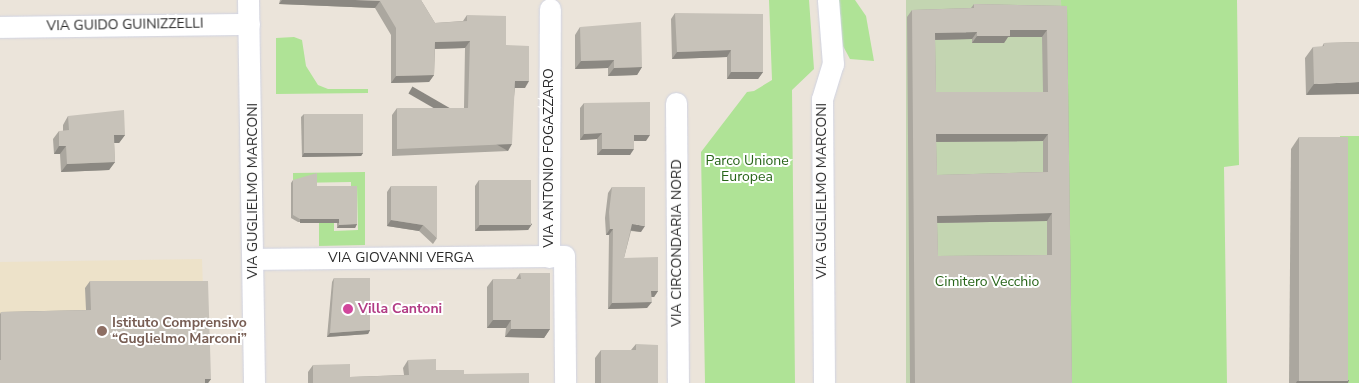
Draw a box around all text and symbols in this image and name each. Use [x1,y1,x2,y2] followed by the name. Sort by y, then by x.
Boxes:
[46,15,204,35] street label: VIA GUIDO GUINIZZELLI
[541,68,557,248] street label: VIA ANTONIO FOGAZZARO
[245,103,261,279] street label: VIA GUGLIELMO MARCONI
[814,103,830,279] street label: VIA GUGLIELMO MARCONI
[705,153,789,186] park label: Parco Unione Europea
[669,159,685,327] street label: VIA CIRCONDARIA NORD
[328,250,474,266] street label: VIA GIOVANNI VERGA
[935,274,1039,290] park label: Cimitero Vecchio
[358,301,442,317] place label: Villa Cantoni
[342,303,354,315] marker: Villa Cantoni
[112,315,247,348] place label: Istituto Comprensivo “Guglielmo Marconi”
[96,325,108,337] marker: Istituto Comprensivo “Guglielmo Marconi”

